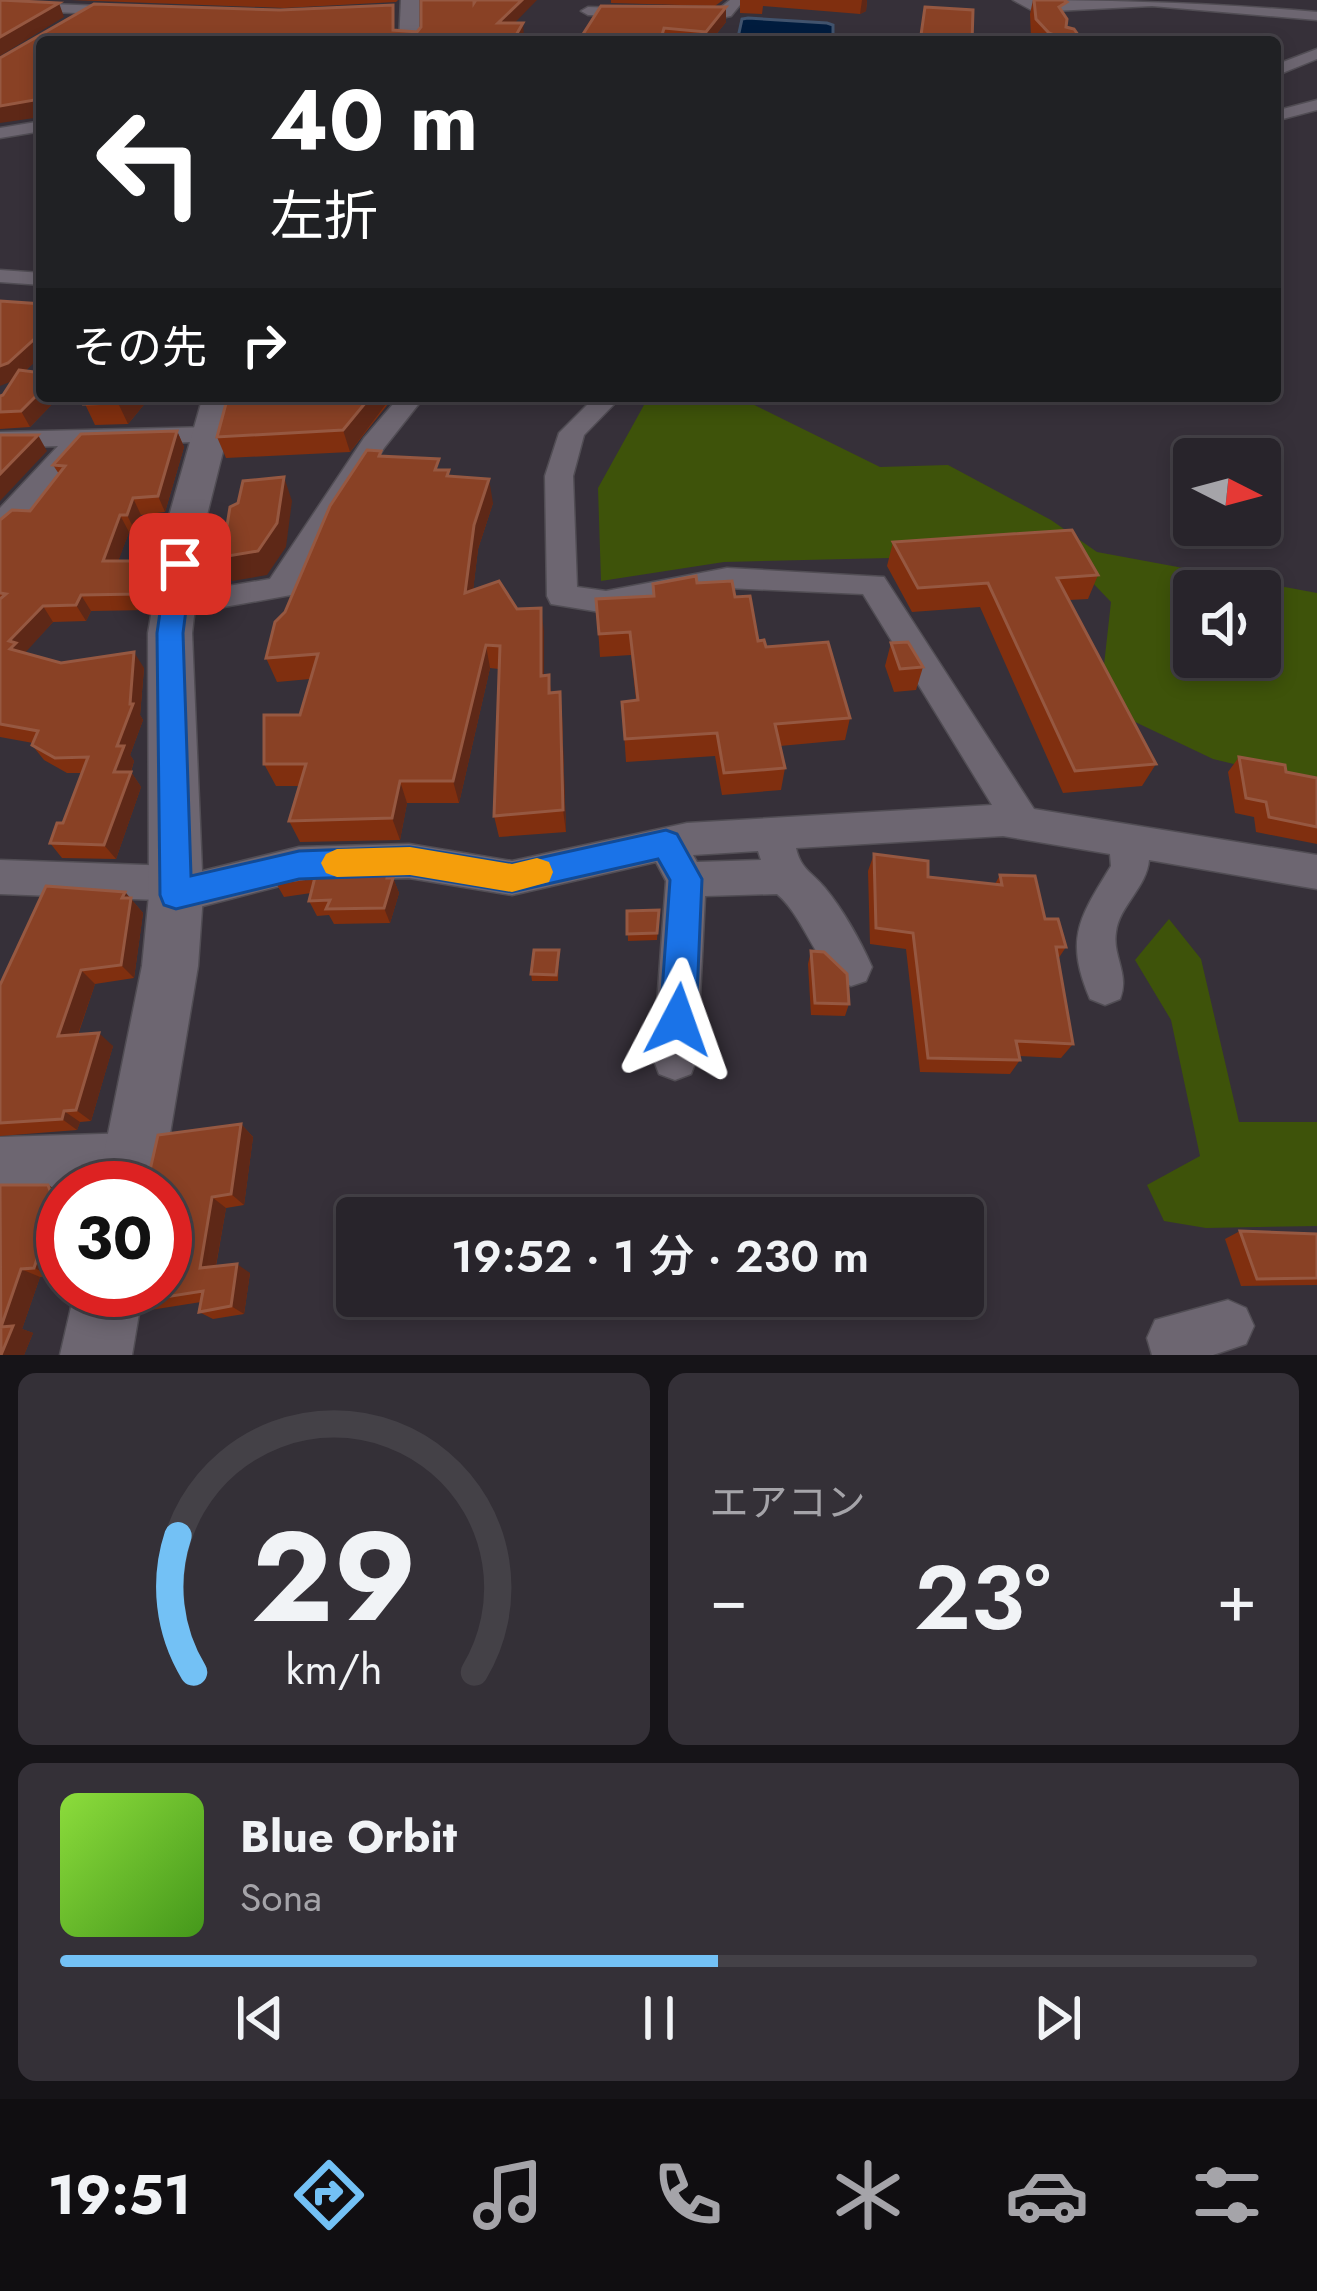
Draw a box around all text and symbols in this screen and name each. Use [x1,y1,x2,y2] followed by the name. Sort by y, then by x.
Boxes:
[270,60,478,182] text: 40 m
[72,84,228,240] icon: left
[270,177,378,255] text: 左折
[231,312,297,378] icon: right
[72,315,207,380] text: その先
[1173,438,1281,546] north arrow
[1173,438,1281,678] map controls
[129,513,231,615] pin
[147,531,213,597] icon: arrive
[1173,570,1281,678] button: sound
[615,957,741,1083] position arrow
[36,1161,192,1317] speed limit sign: 30
[451,1224,869,1289] text: 19:52 · 1 分 · 230 m
[710,1474,866,1531] text: エアコン
[251,1487,416,1668] text: 29
[914,1533,1051,1663] text: 23°
[710,1550,748,1646] text: −
[1216,1550,1257,1646] text: +
[285,1638,382,1700] text: km/h
[240,1804,457,1869] text: Blue Orbit
[240,1869,322,1926] text: Sona
[227,1985,293,2051] icon: previous
[626,1985,692,2051] icon: pause
[1025,1985,1091,2051] icon: next
[287,2153,371,2237] icon: directions
[466,2153,550,2237] icon: music
[646,2153,730,2237] icon: phone
[826,2153,910,2237] icon: climate
[1005,2153,1089,2237] icon: car
[1185,2153,1269,2237] icon: filters
[48,2156,191,2234] text: 19:51

